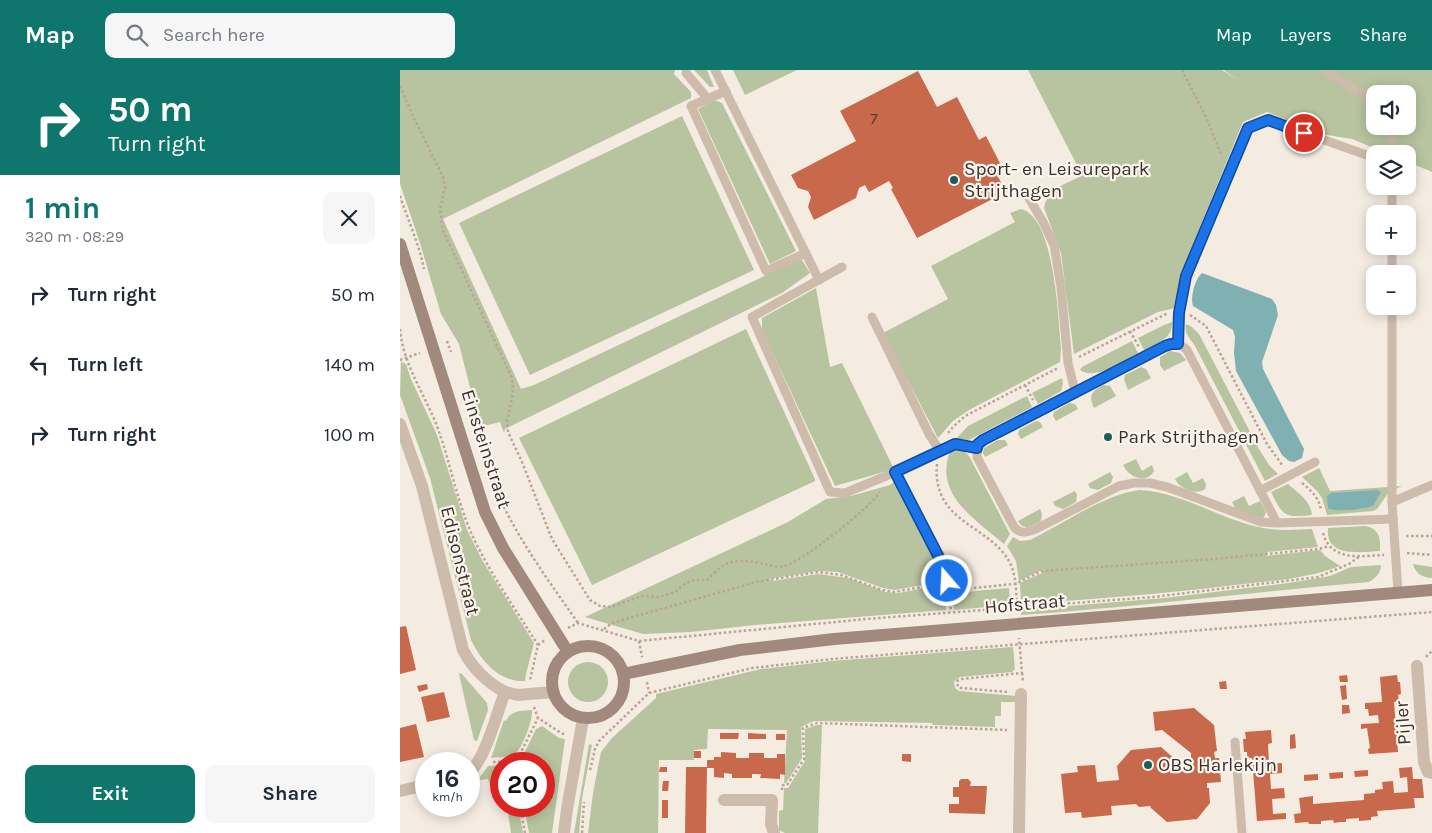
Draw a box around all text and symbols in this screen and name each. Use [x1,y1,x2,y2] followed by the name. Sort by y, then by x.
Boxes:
[105,13,455,58] search box
[25,21,75,49] text: Map
[123,21,151,49] icon: search
[163,24,265,46] text: Search here
[1216,24,1252,46] text: Map
[1280,24,1332,46] text: Layers
[1360,24,1407,46] text: Share
[1366,85,1416,315] map controls
[1366,85,1416,135] button: sound
[108,89,193,130] text: 50 m
[25,90,90,155] icon: right
[870,109,878,128] house number: 7
[1283,112,1325,154] pin
[1290,119,1318,147] icon: arrive
[108,131,206,157] text: Turn right
[1366,145,1416,195] button: layers
[964,158,1150,202] place label: Sport- en Leisurepark Strijthagen
[948,174,960,186] marker: Sport- en Leisurepark Strijthagen
[25,190,100,226] text: 1 min
[323,192,375,244] button: close
[1366,205,1416,255] button: +
[25,227,124,246] text: 320 m · 08:29
[1366,265,1416,315] button: −
[25,281,53,309] icon: right
[68,284,157,306] text: Turn right
[331,284,375,306] text: 50 m
[25,351,53,379] icon: left
[68,354,143,376] text: Turn left
[325,354,375,376] text: 140 m
[456,387,516,511] street label: Einsteinstraat
[25,421,53,449] icon: right
[68,424,157,446] text: Turn right
[324,424,375,446] text: 100 m
[1118,426,1259,448] place label: Park Strijthagen
[1102,431,1114,443] marker: Park Strijthagen
[436,504,484,618] street label: Edisonstraat
[920,554,972,606] position arrow
[984,590,1066,618] street label: Hofstraat
[1390,700,1416,746] street label: Pijler
[490,752,555,817] speed limit sign: 20
[1158,754,1277,776] place label: OBS Harlekijn
[1142,759,1154,771] marker: OBS Harlekijn
[435,764,460,793] text: 16
[25,765,195,823] button: Exit
[205,765,375,823] button: Share
[432,790,463,804] text: km/h

